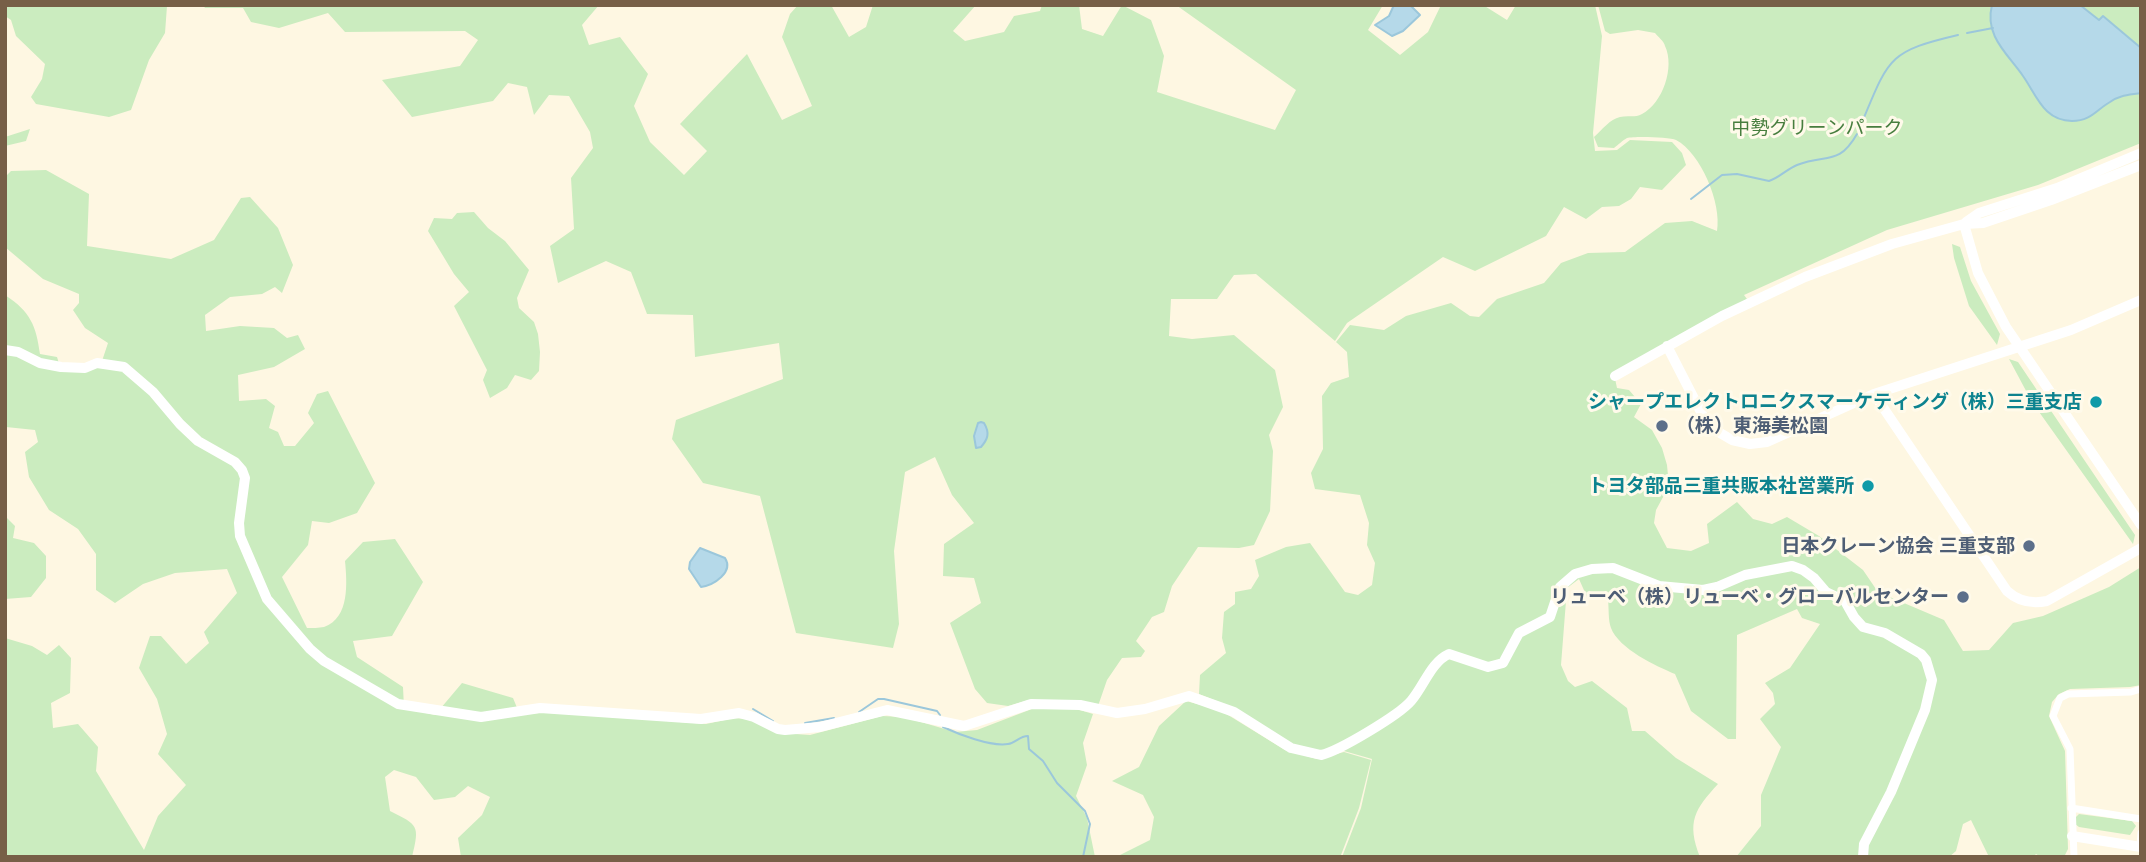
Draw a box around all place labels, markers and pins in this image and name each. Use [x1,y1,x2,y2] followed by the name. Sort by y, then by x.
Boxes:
[1588,391,2082,413] place label: シャープエレクトロニクスマーケティング（株）三重支店
[2088,394,2104,410] marker: シャープエレクトロニクスマーケティング（株）三重支店
[1676,415,1828,437] place label: （株）東海美松園
[1654,418,1670,434] marker: （株）東海美松園
[1588,475,1854,497] place label: トヨタ部品三重共販本社営業所
[1860,478,1876,494] marker: トヨタ部品三重共販本社営業所
[1782,535,2015,557] place label: 日本クレーン協会 三重支部
[2021,538,2037,554] marker: 日本クレーン協会 三重支部
[1550,586,1949,608] place label: リューベ（株）リューベ・グローバルセンター
[1955,589,1971,605] marker: リューベ（株）リューベ・グローバルセンター

